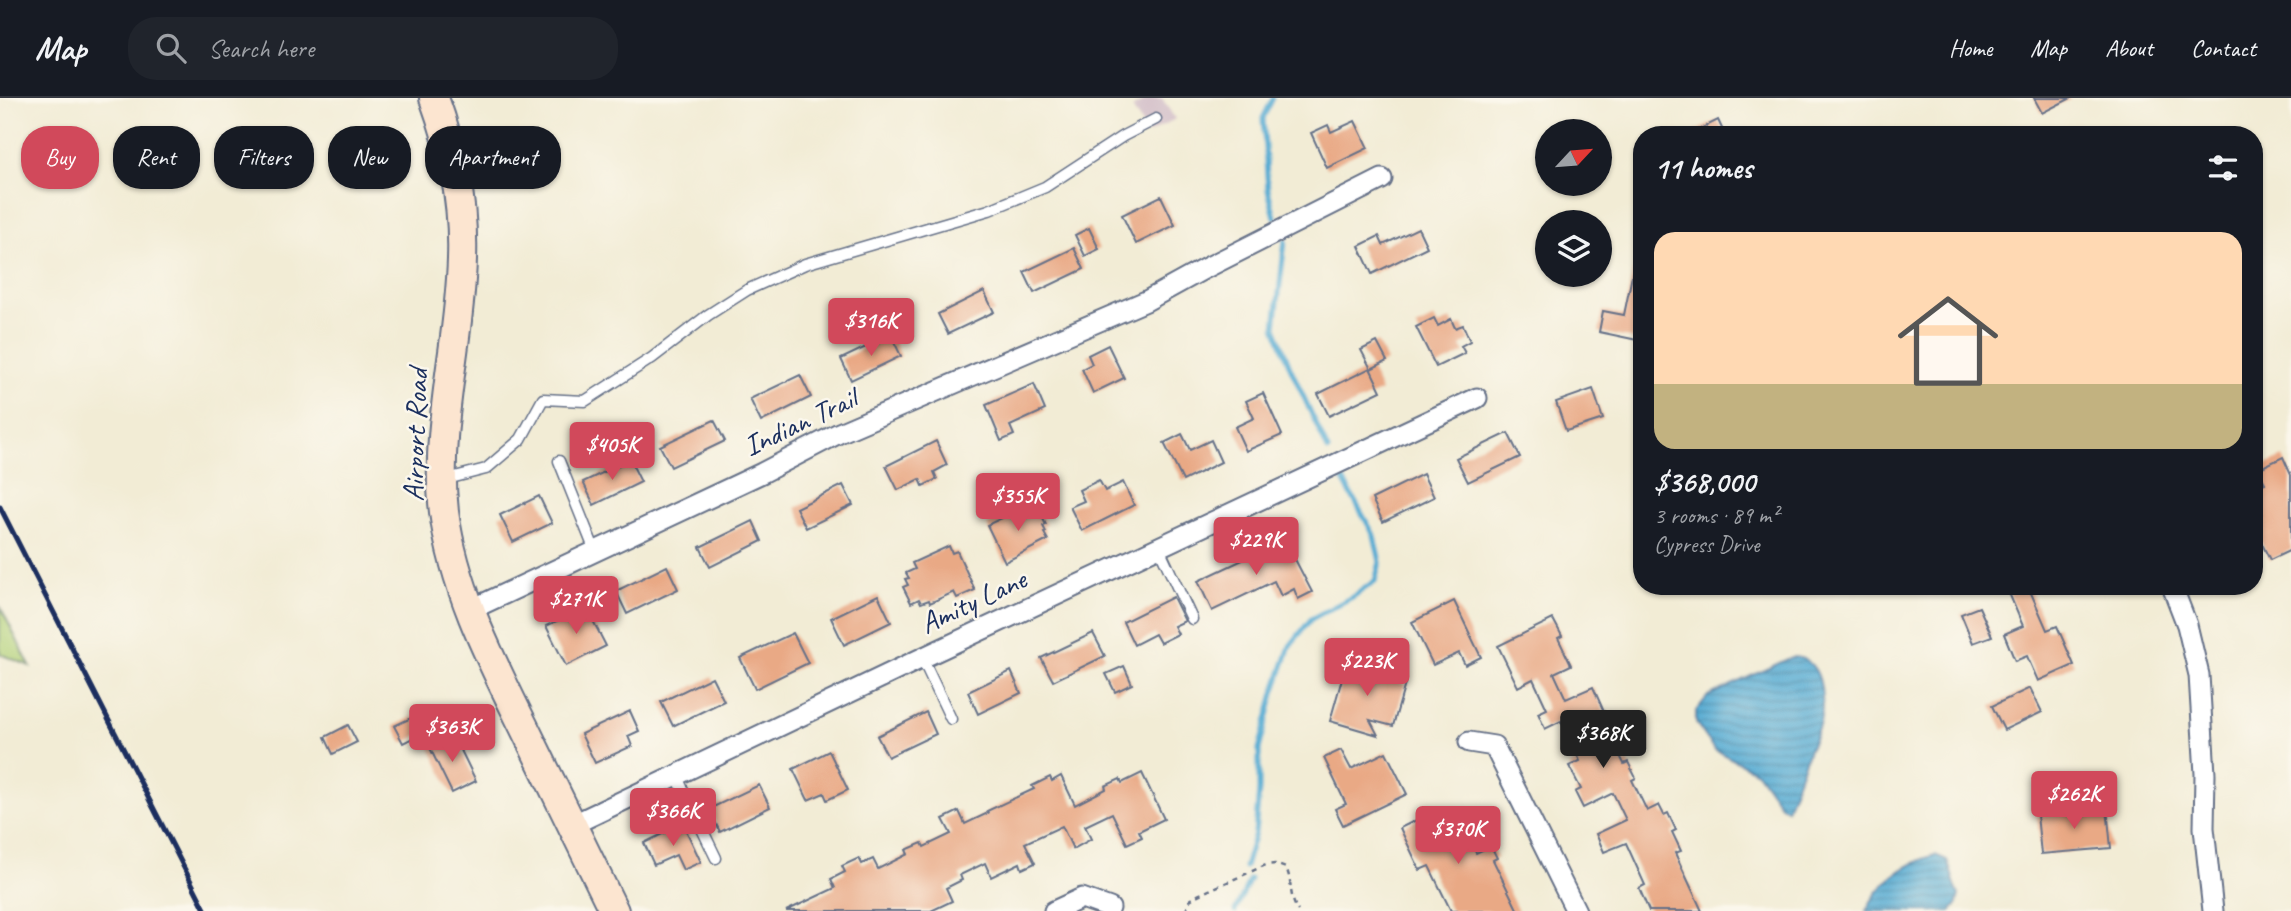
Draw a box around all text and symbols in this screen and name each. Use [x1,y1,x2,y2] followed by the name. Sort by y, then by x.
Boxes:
[128,17,618,80] search box
[35,27,86,69] text: Map
[152,29,190,67] icon: search
[208,32,314,65] text: Search here
[1949,33,1992,63] text: Home
[2030,33,2067,63] text: Map
[2105,33,2153,63] text: About
[2191,33,2256,63] text: Contact
[1535,119,1612,196] north arrow
[1535,119,1612,287] map controls
[21,126,99,189] chip: Buy
[113,126,200,189] chip: Rent
[214,126,314,189] chip: Filters
[328,126,411,189] chip: New
[425,126,561,189] chip: Apartment
[1654,149,1752,187] text: 11 homes
[2204,149,2242,187] icon: filters
[1535,210,1612,287] button: layers
[1885,278,2011,404] icon: home
[822,299,920,358] pin: $316K
[844,306,898,335] text: $316K
[394,364,436,502] street label: Airport Road
[737,377,867,465] street label: Indian Trail
[563,422,661,482] pin: $405K
[586,430,638,459] text: $405K
[1654,463,1755,501] text: $368,000
[969,474,1067,533] pin: $355K
[992,481,1044,510] text: $355K
[1654,501,1778,530] text: 3 rooms · 89 m²
[1207,518,1305,577] pin: $229K
[1230,525,1282,554] text: $229K
[1654,530,1759,559] text: Cypress Drive
[914,559,1034,642] street label: Amity Lane
[527,576,625,636] pin: $271K
[550,584,603,613] text: $271K
[1318,638,1416,698] pin: $223K
[1340,646,1394,675] text: $223K
[403,704,501,764] pin: $363K
[1554,710,1652,770] pin: $368K
[425,712,479,741] text: $363K
[1576,718,1630,747] text: $368K
[2025,772,2123,831] pin: $262K
[2047,779,2101,808] text: $262K
[624,788,722,848] pin: $366K
[646,796,700,825] text: $366K
[1409,806,1507,866] pin: $370K
[1432,814,1485,843] text: $370K

